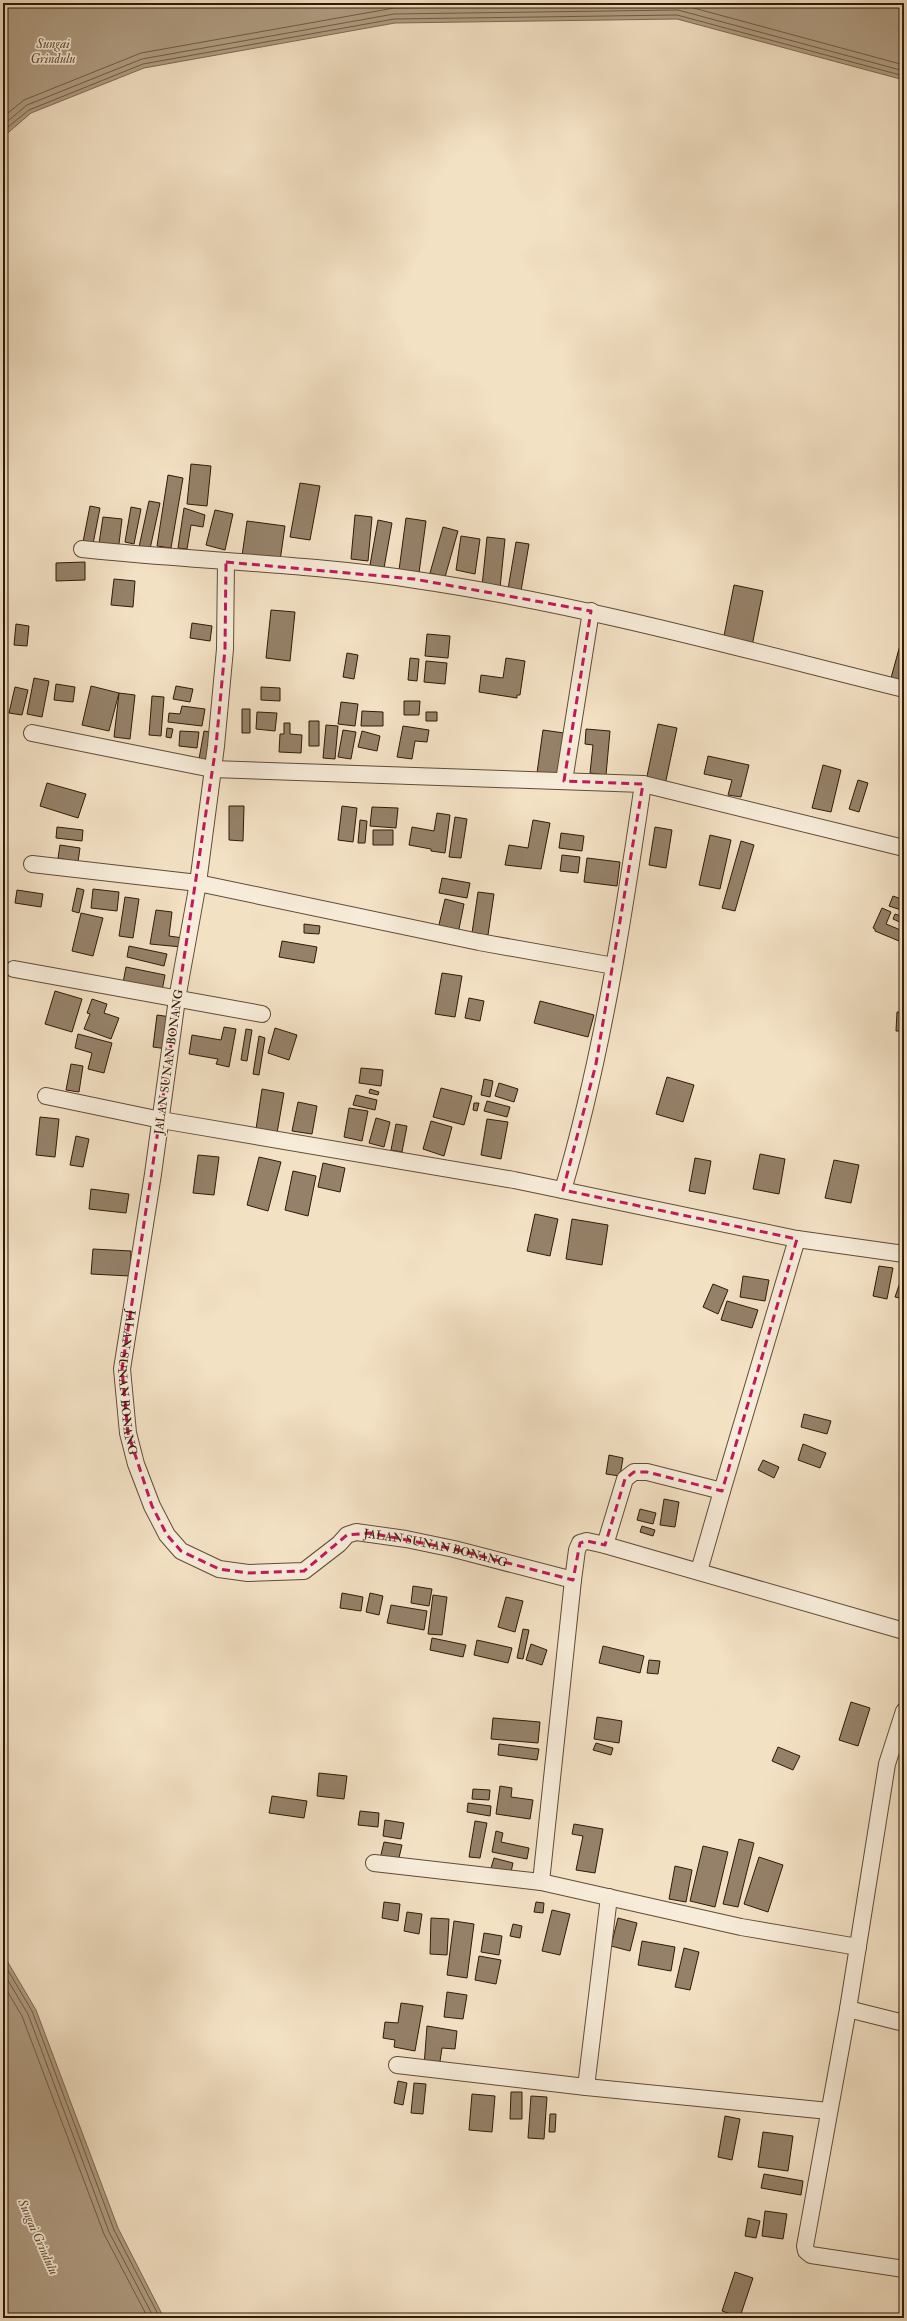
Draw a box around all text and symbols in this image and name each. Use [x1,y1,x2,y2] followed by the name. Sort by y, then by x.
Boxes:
[31,36,75,67] water label: Sungai Grindulu
[151,988,187,1137] street label: JALAN SUNAN BONANG
[114,1308,141,1457] street label: JALAN SUNAN BONANG
[362,1526,509,1570] street label: JALAN SUNAN BONANG
[14,2196,62,2277] water label: Sungai Grindulu

